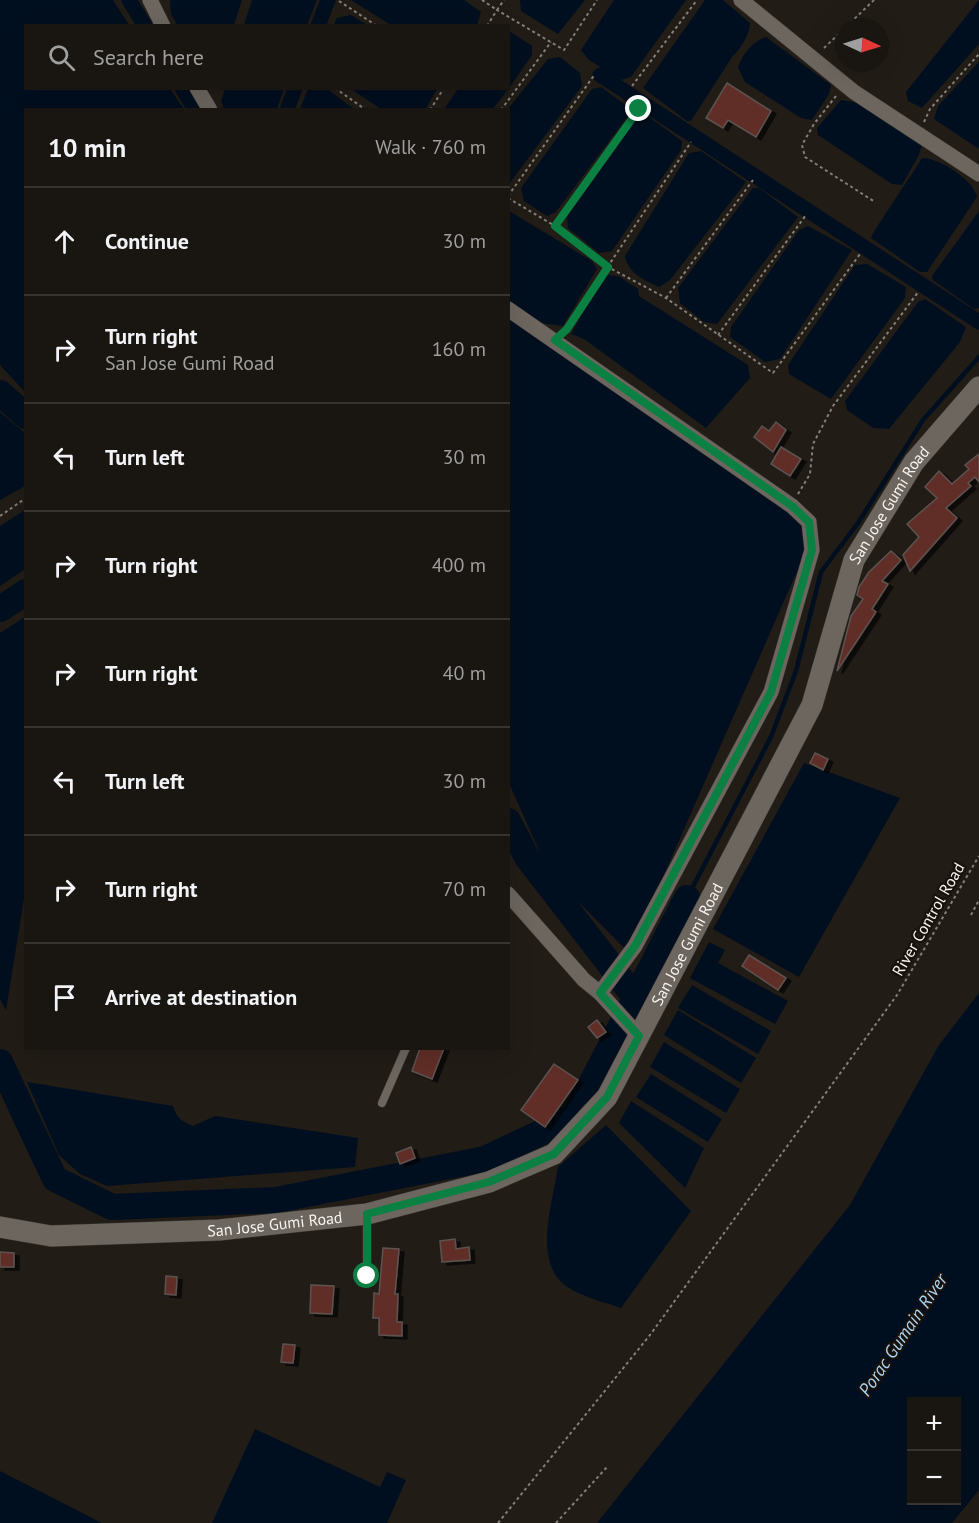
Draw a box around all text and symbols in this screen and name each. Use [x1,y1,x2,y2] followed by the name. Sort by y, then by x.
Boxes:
[835,18,889,72] north arrow
[24,24,510,90] search box
[45,41,78,74] icon: search
[93,43,204,71] text: Search here
[625,95,651,121] route end
[48,131,126,164] text: 10 min
[375,134,486,160] text: Walk · 760 m
[48,225,81,258] icon: ahead
[105,227,189,255] text: Continue
[443,228,486,254] text: 30 m
[105,322,197,350] text: Turn right
[48,333,81,366] icon: right
[432,336,486,362] text: 160 m
[105,350,275,376] text: San Jose Gumi Road
[48,441,81,474] icon: left
[844,442,933,568] street label: San Jose Gumi Road
[105,443,185,471] text: Turn left
[443,444,486,470] text: 30 m
[48,549,81,582] icon: right
[105,551,197,579] text: Turn right
[432,552,486,578] text: 400 m
[48,657,81,690] icon: right
[105,659,197,687] text: Turn right
[443,660,486,686] text: 40 m
[48,765,81,798] icon: left
[105,767,185,795] text: Turn left
[443,768,486,794] text: 30 m
[887,859,969,979] street label: River Control Road
[48,873,81,906] icon: right
[105,875,197,903] text: Turn right
[443,876,486,902] text: 70 m
[647,879,727,1009] street label: San Jose Gumi Road
[48,981,81,1014] icon: arrive
[105,983,297,1011] text: Arrive at destination
[207,1207,343,1240] street label: San Jose Gumi Road
[353,1262,379,1288] route start
[853,1268,953,1400] water label: Porac Gumain River
[907,1397,961,1505] map controls
[907,1397,961,1451] button: +
[907,1451,961,1505] button: −

